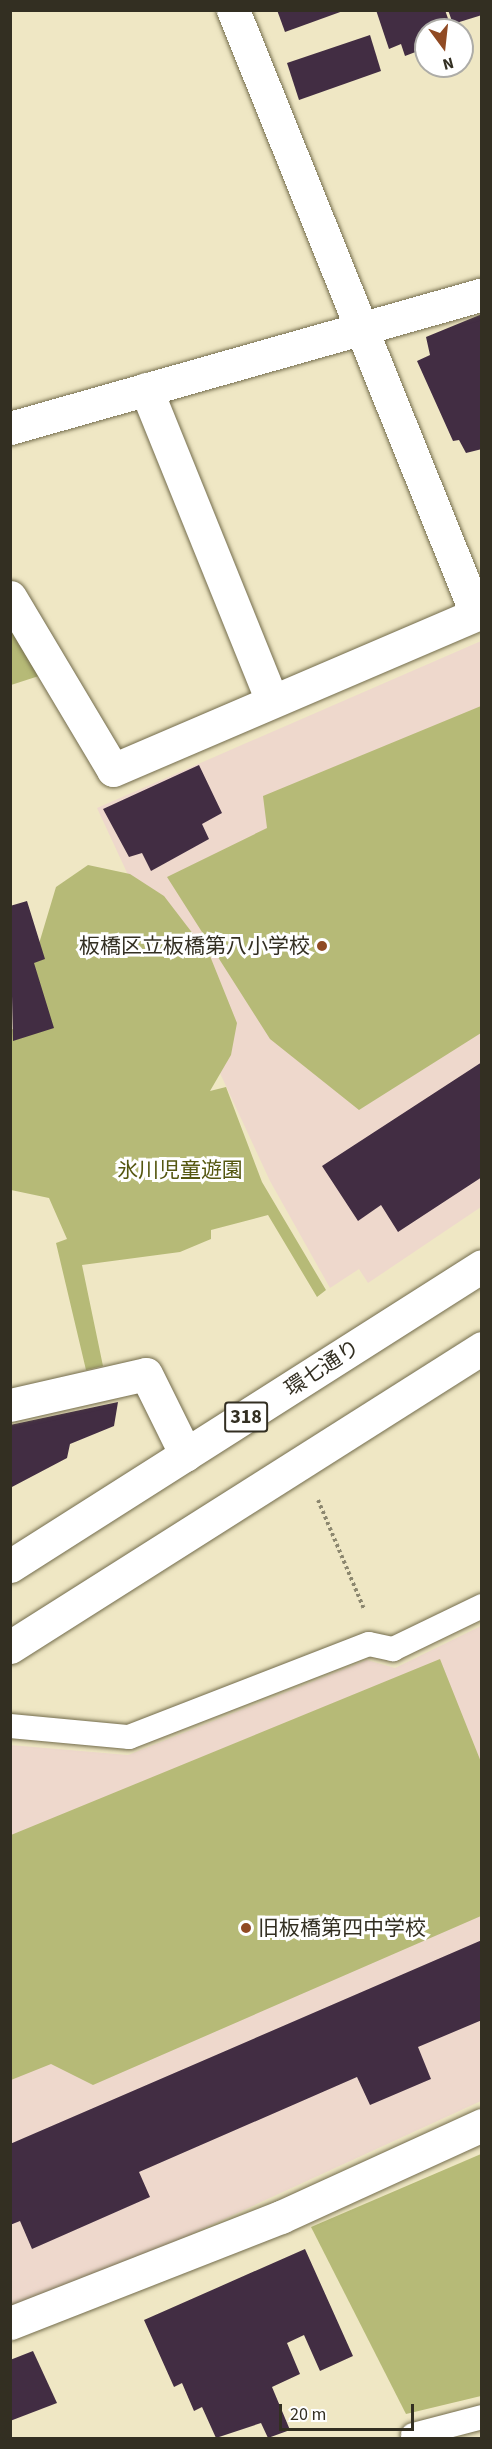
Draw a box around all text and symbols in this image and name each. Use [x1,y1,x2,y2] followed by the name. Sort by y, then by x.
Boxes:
[414,18,474,78] north arrow
[440,51,456,75] text: N
[79,933,310,959] place label: 板橋区立板橋第八小学校
[315,939,329,953] marker: 板橋区立板橋第八小学校
[117,1157,243,1183] park label: 氷川児童遊園
[280,1335,364,1401] street label: 環七通り
[224,1400,268,1434] road number: 318
[258,1915,426,1941] place label: 旧板橋第四中学校
[239,1921,253,1935] marker: 旧板橋第四中学校
[282,2392,417,2430] scale bar
[290,2402,326,2427] text: 20 m

